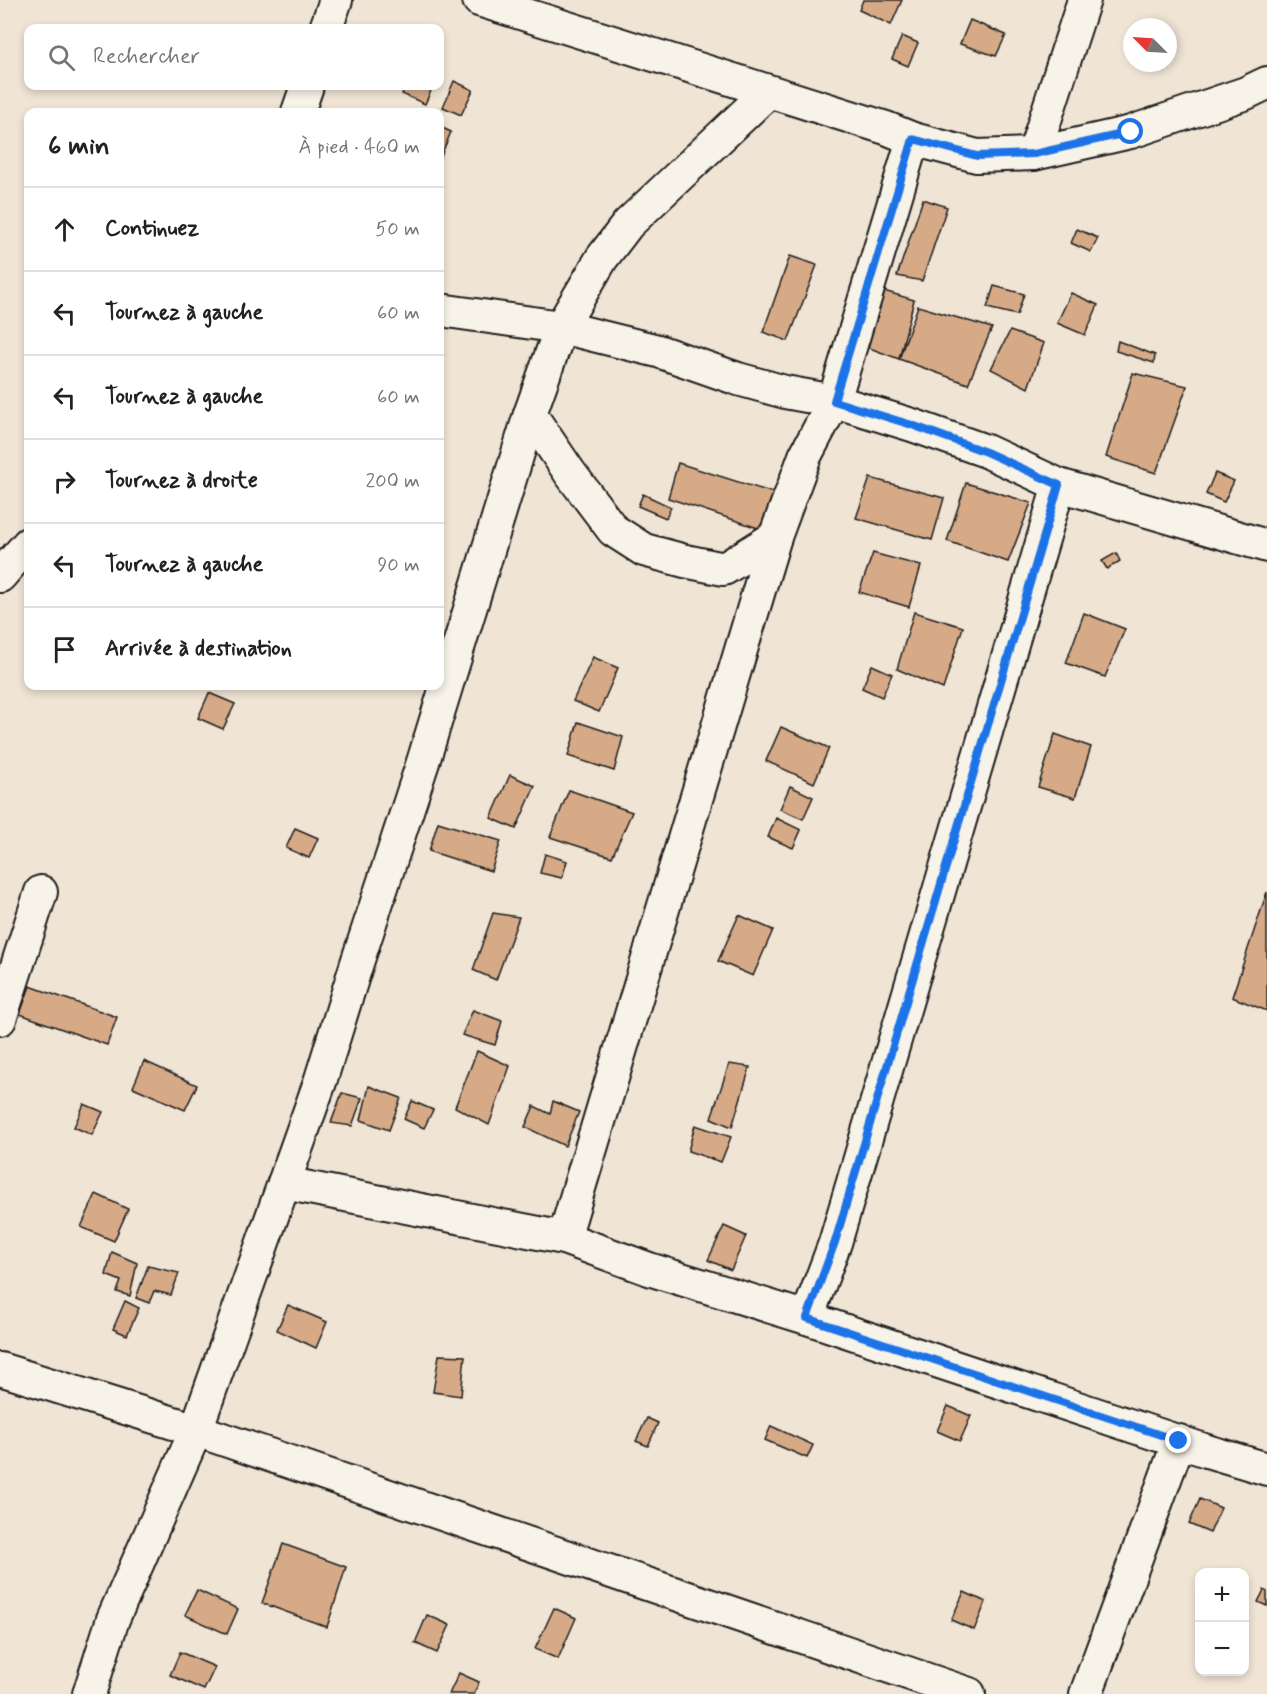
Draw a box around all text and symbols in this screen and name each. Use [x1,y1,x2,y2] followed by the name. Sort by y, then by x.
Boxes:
[1123,18,1177,72] north arrow
[24,24,444,90] search box
[45,41,78,74] icon: search
[93,43,200,71] text: Rechercher
[1117,118,1143,144] route start
[48,130,110,164] text: 6 min
[298,134,420,161] text: À pied · 460 m
[48,213,81,246] icon: ahead
[105,215,199,243] text: Continuez
[375,216,420,243] text: 50 m
[48,297,81,330] icon: left
[105,299,263,327] text: Tournez à gauche
[377,300,420,327] text: 60 m
[48,381,81,414] icon: left
[105,383,263,411] text: Tournez à gauche
[377,384,420,411] text: 60 m
[48,465,81,498] icon: right
[105,467,258,495] text: Tournez à droite
[365,468,420,495] text: 200 m
[48,549,81,582] icon: left
[105,551,263,579] text: Tournez à gauche
[377,552,420,579] text: 90 m
[48,633,81,666] icon: arrive
[105,635,292,663] text: Arrivée à destination
[1165,1427,1191,1453] route end
[1195,1568,1249,1676] map controls
[1195,1568,1249,1622] button: +
[1195,1622,1249,1676] button: −

